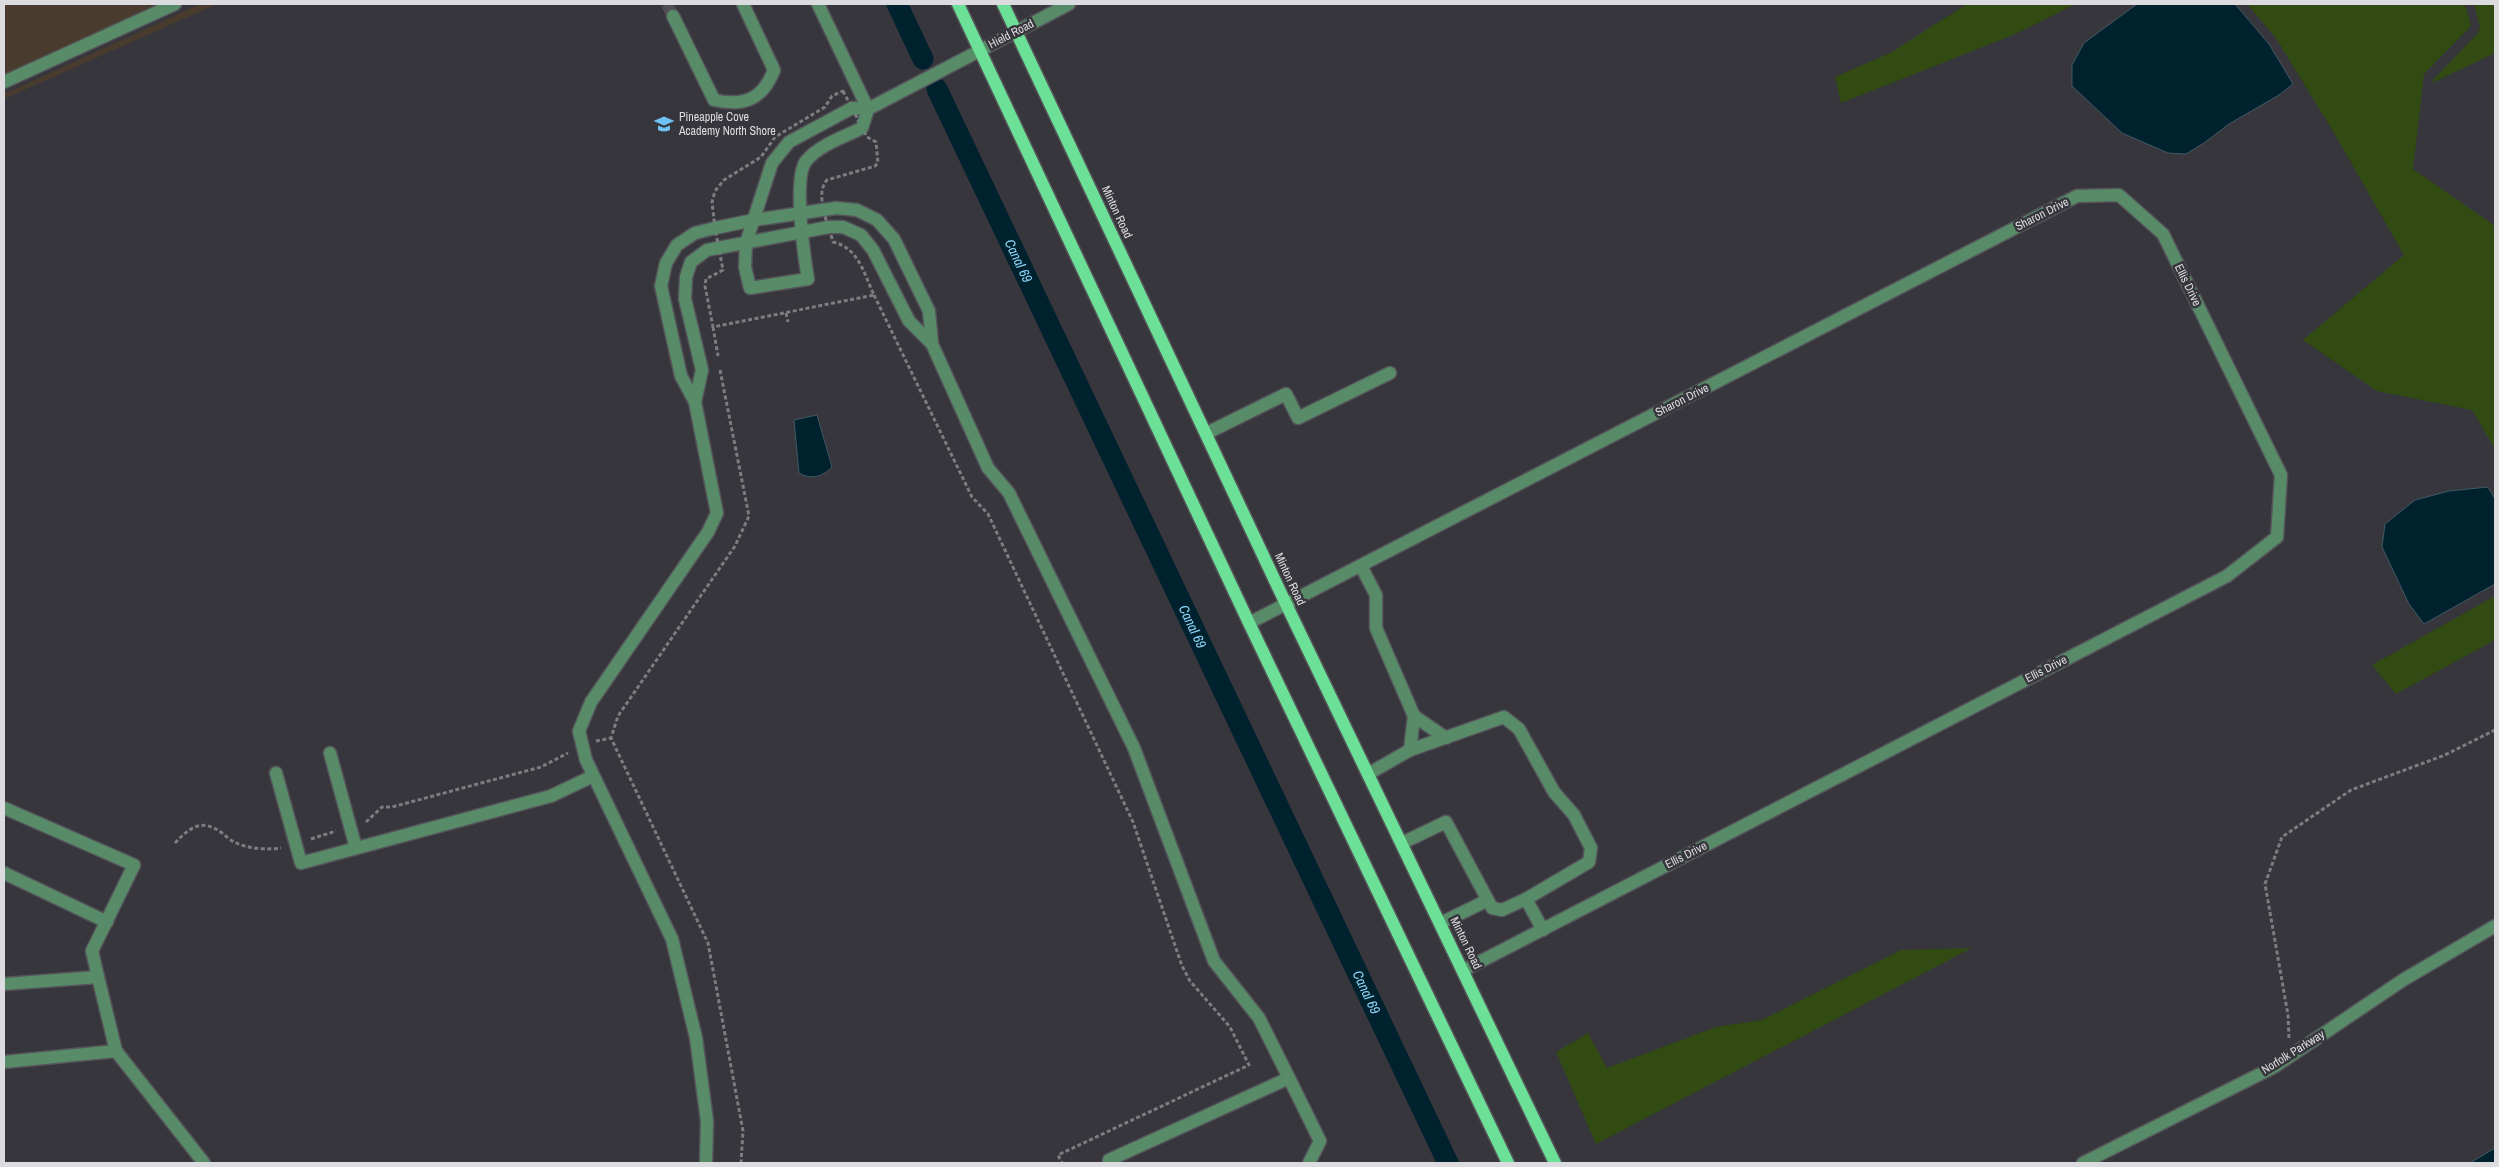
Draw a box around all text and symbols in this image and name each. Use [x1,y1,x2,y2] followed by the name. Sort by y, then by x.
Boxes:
[985,16,1037,52] street label: Hield Road
[678,109,776,139] place label: Pineapple Cove Academy North Shore
[653,113,675,135] school or university icon: Pineapple Cove Academy North Shore
[1098,183,1136,241] street label: Minton Road
[2013,194,2071,234] street label: Sharon Drive
[1001,236,1037,286] water label: Canal 69
[2171,261,2205,309] street label: Ellis Drive
[1653,380,1711,420] street label: Sharon Drive
[1271,550,1309,608] street label: Minton Road
[1175,602,1211,651] water label: Canal 69
[2022,652,2070,686] street label: Ellis Drive
[1662,838,1710,872] street label: Ellis Drive
[1446,914,1486,972] street label: Minton Road
[1349,967,1385,1017] water label: Canal 69
[2258,1026,2328,1078] street label: Norfolk Parkway

